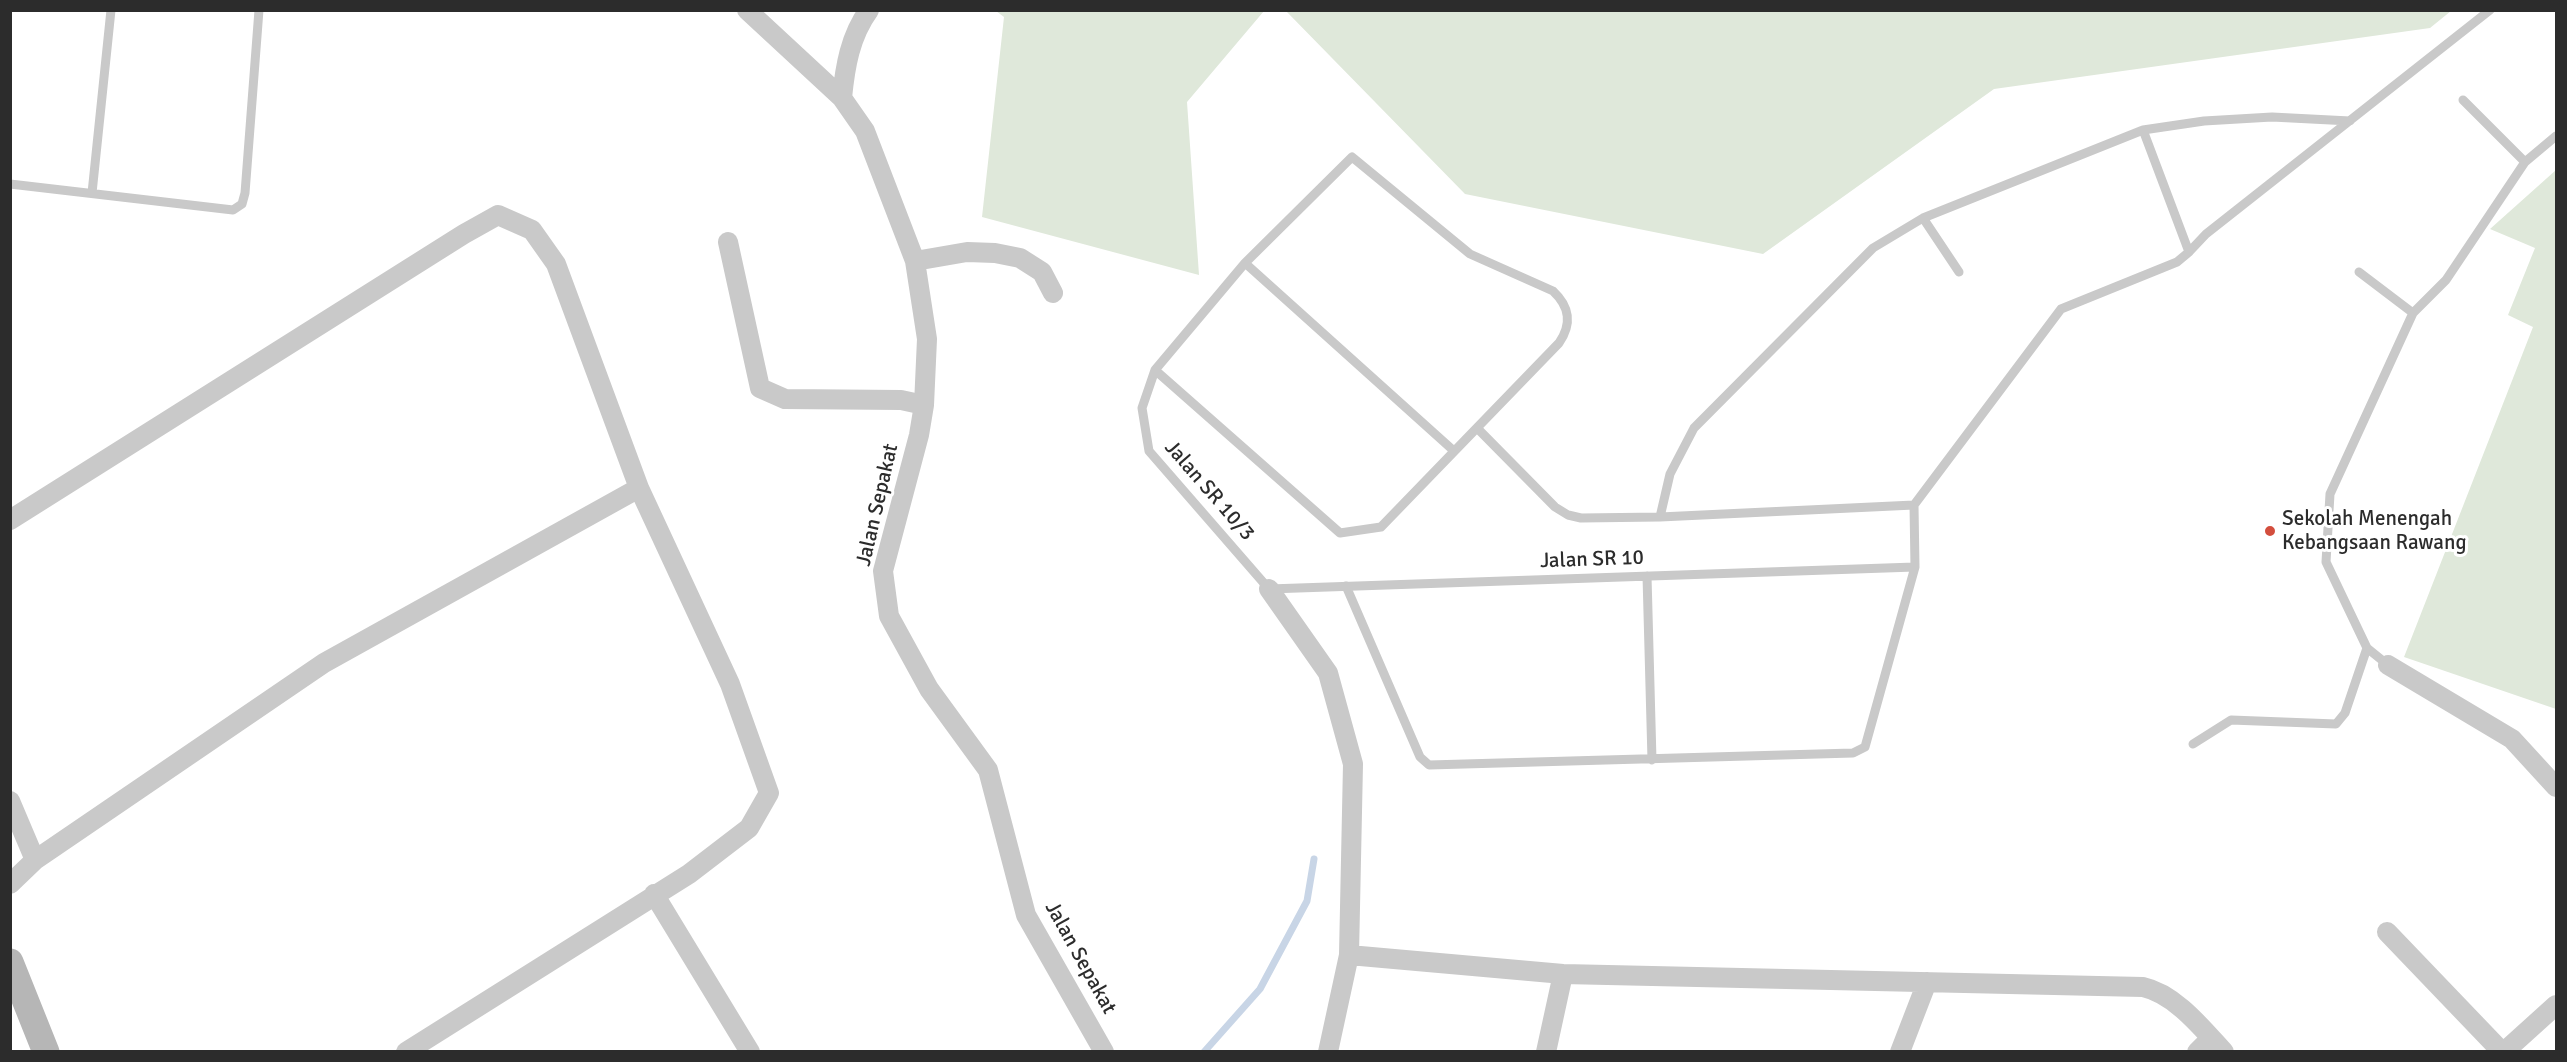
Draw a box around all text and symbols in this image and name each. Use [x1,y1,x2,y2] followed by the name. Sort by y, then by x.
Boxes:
[1159,436,1259,546] street label: Jalan SR 10/3
[852,441,904,569] street label: Jalan Sepakat
[2282,506,2467,556] place label: Sekolah Menengah Kebangsaan Rawang
[2263,524,2277,538] marker: Sekolah Menengah Kebangsaan Rawang
[1540,546,1644,574] street label: Jalan SR 10
[1039,897,1121,1019] street label: Jalan Sepakat

